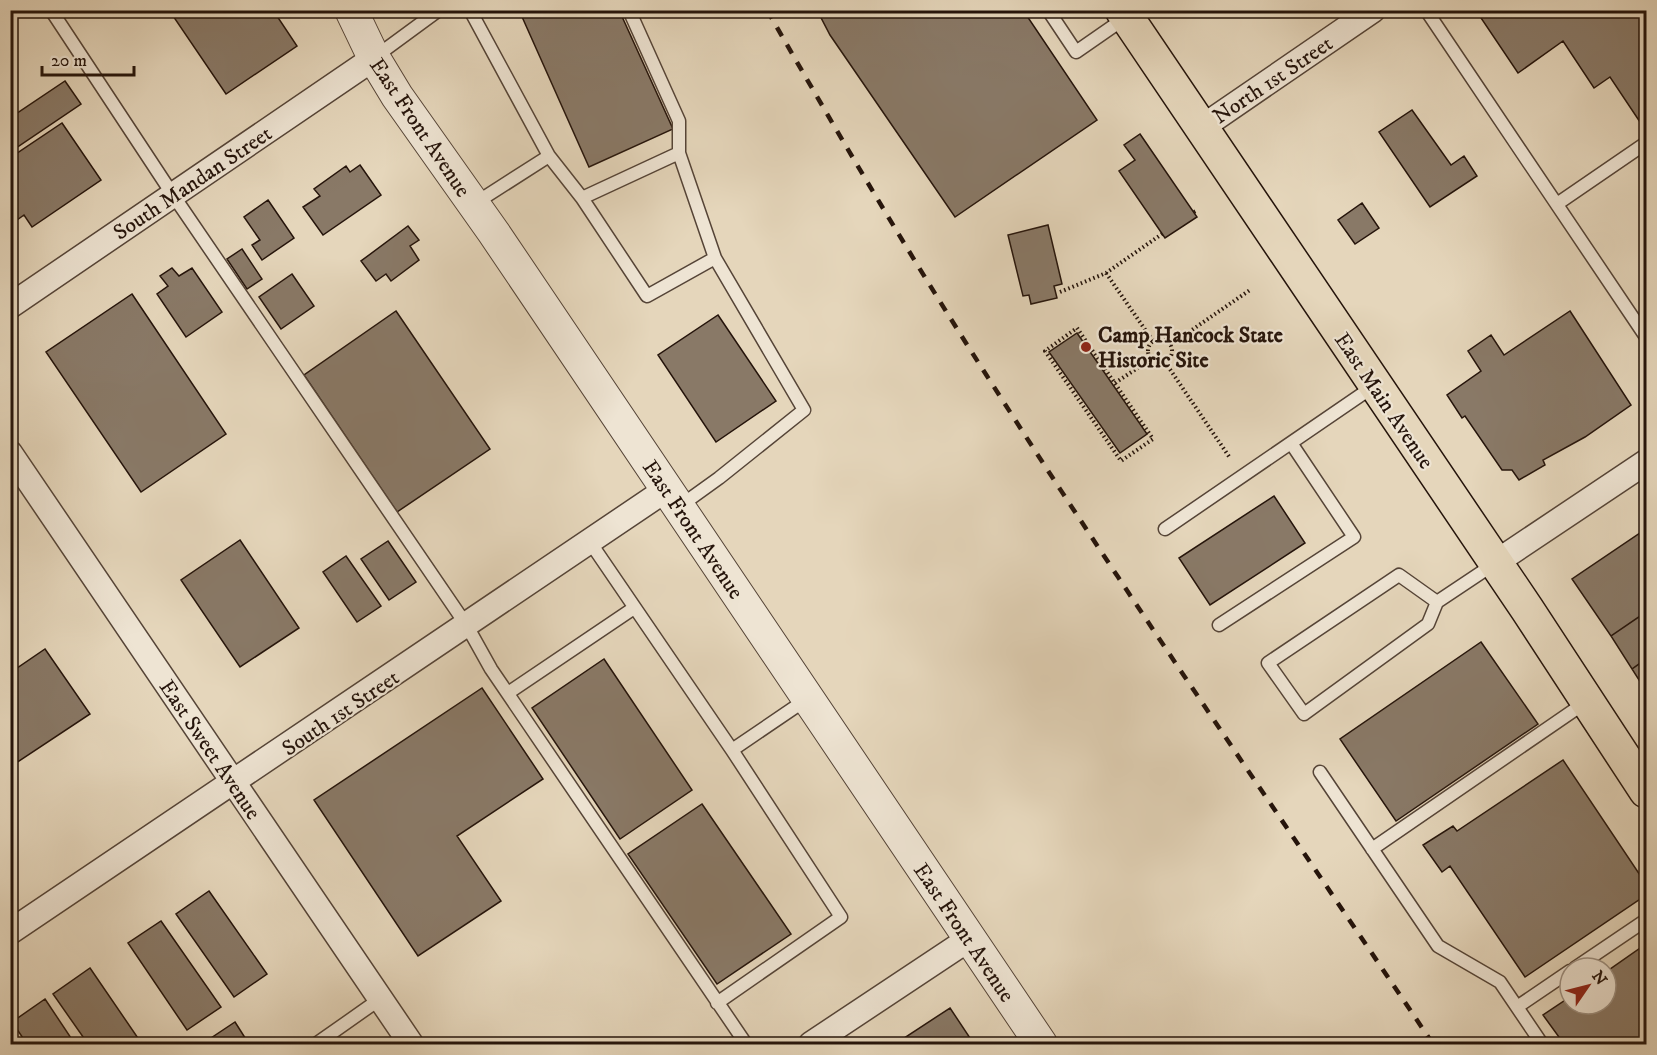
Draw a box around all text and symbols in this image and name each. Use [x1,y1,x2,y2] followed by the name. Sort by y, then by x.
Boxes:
[1208,30,1338,130] street label: North 1st Street
[42,39,134,77] scale bar
[51,50,87,72] text: 20 m
[363,53,476,203] street label: East Front Avenue
[108,120,277,246] street label: South Mandan Street
[1098,322,1283,374] place label: Camp Hancock State Historic Site
[1328,327,1439,474] street label: East Main Avenue
[1079,340,1093,354] marker: Camp Hancock State Historic Site
[636,455,749,605] street label: East Front Avenue
[277,664,405,762] street label: South 1st Street
[153,675,266,825] street label: East Sweet Avenue
[907,858,1020,1008] street label: East Front Avenue
[1558,956,1618,1016] north arrow
[1588,967,1611,989] text: N

